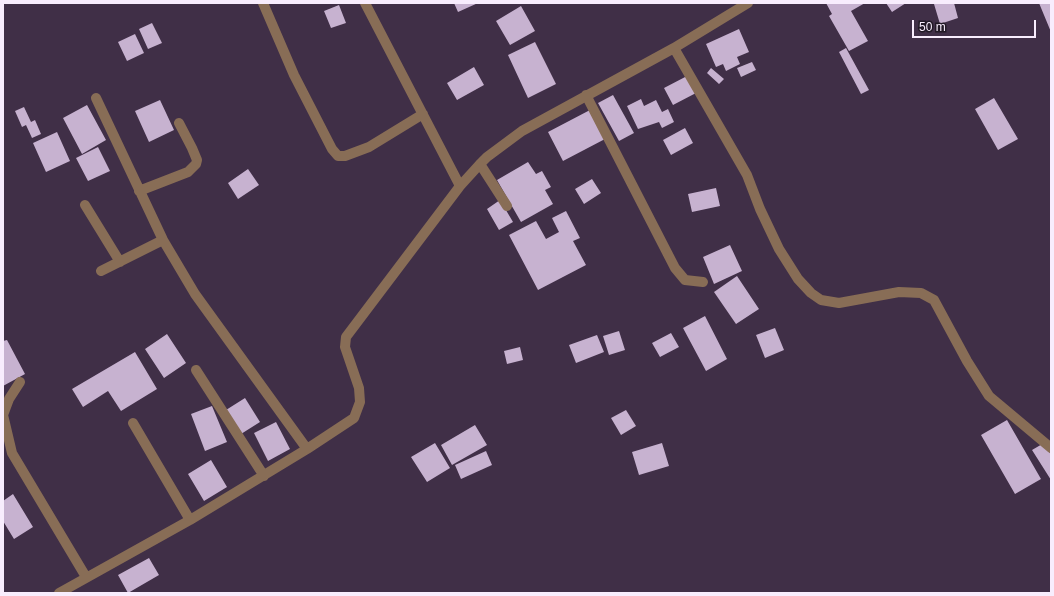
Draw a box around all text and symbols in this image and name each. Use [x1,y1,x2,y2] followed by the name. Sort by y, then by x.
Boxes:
[914,12,1038,38] scale bar
[919,20,946,34] text: 50 m

